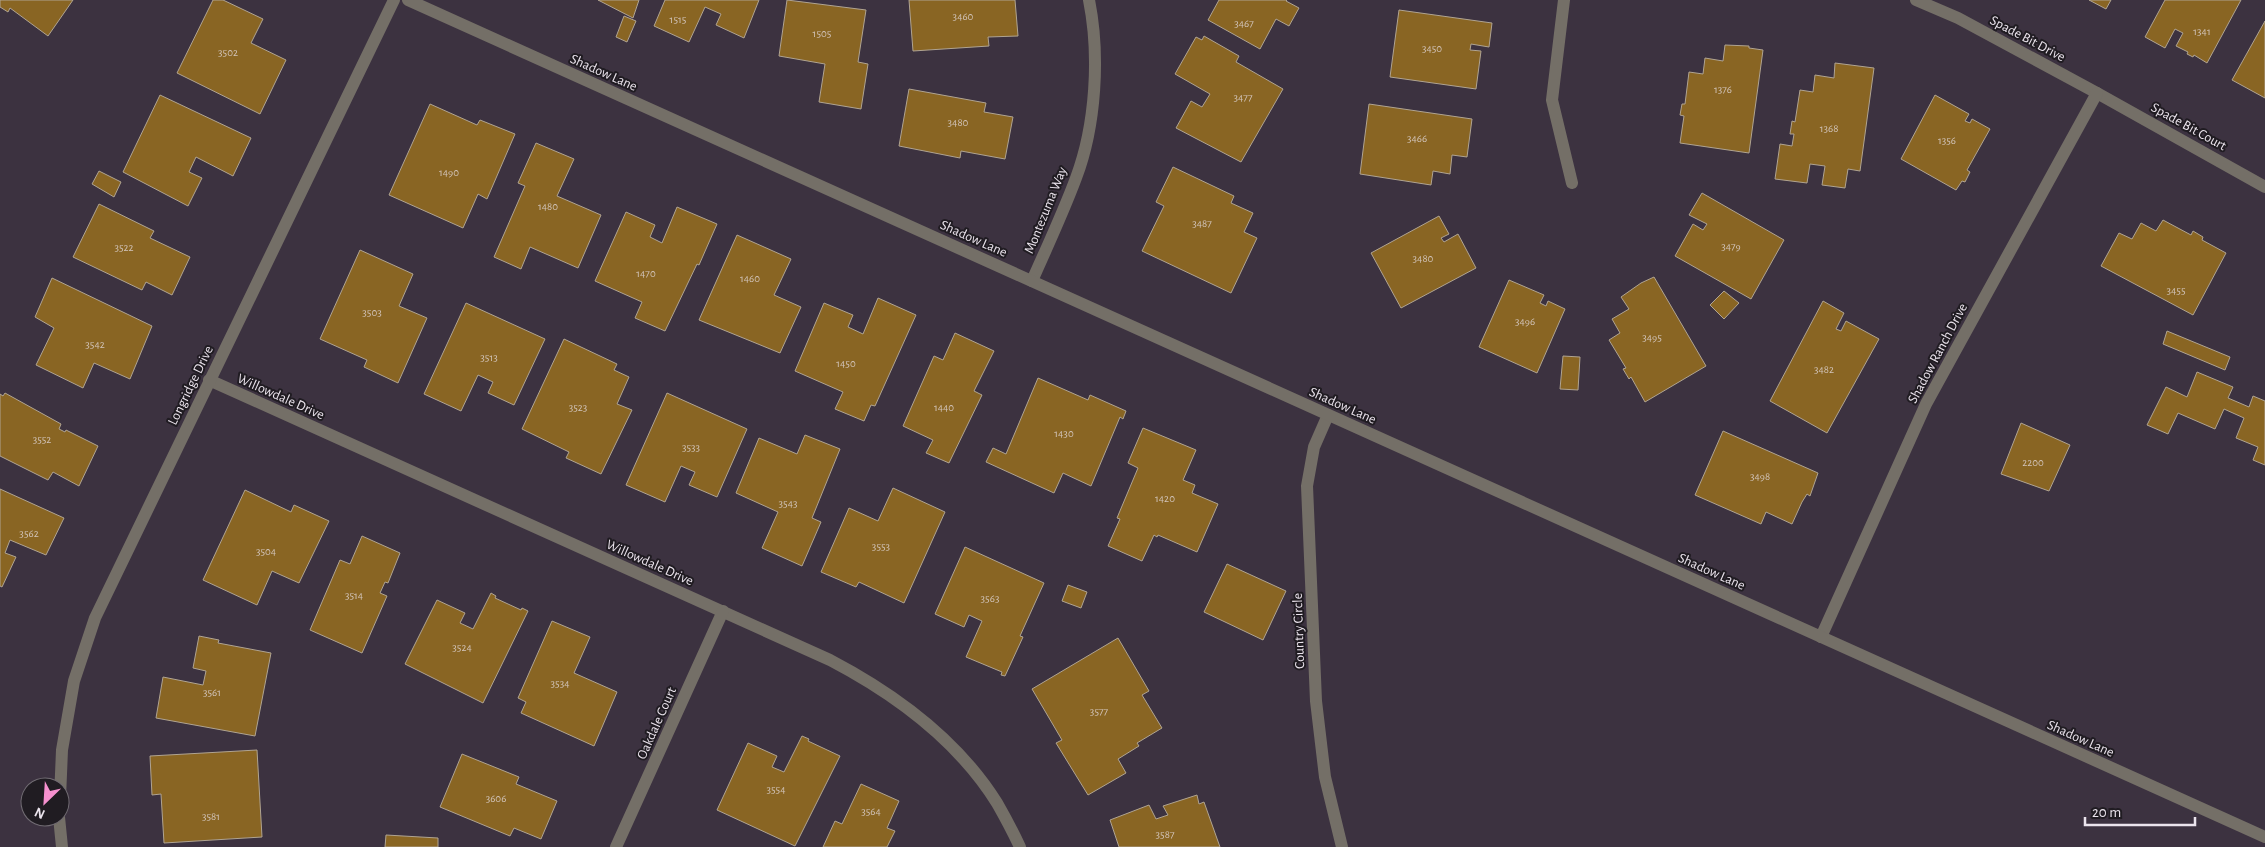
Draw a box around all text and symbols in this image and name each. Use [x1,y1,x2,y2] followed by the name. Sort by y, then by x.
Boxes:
[953,11,974,22] house number: 3460
[1988,13,2067,65] street label: Spade Bit Drive
[670,14,687,25] house number: 1515
[1234,18,1254,29] house number: 3467
[2193,26,2211,37] house number: 1341
[813,28,832,39] house number: 1505
[1422,43,1442,54] house number: 3450
[218,47,238,58] house number: 3502
[568,52,639,94] street label: Shadow Lane
[1714,84,1732,95] house number: 1376
[1234,92,1253,103] house number: 3477
[2148,100,2229,154] street label: Spade Bit Court
[948,117,969,128] house number: 3480
[1820,123,1838,134] house number: 1368
[1407,133,1427,144] house number: 3466
[1938,135,1956,146] house number: 1356
[1022,165,1070,256] street label: Montezuma Way
[439,167,459,178] house number: 1490
[538,201,558,212] house number: 1480
[938,218,1009,260] street label: Shadow Lane
[1192,218,1212,229] house number: 3487
[1721,241,1741,252] house number: 3479
[114,242,134,253] house number: 3522
[1413,253,1434,264] house number: 3480
[636,268,656,279] house number: 1470
[740,273,760,284] house number: 1460
[2166,285,2186,296] house number: 3455
[1906,301,1970,406] street label: Shadow Ranch Drive
[362,307,382,318] house number: 3503
[1515,316,1535,327] house number: 3496
[1642,332,1662,343] house number: 3495
[85,339,105,350] house number: 3542
[166,344,216,427] street label: Longridge Drive
[480,352,498,363] house number: 3513
[836,358,856,369] house number: 1450
[1814,364,1834,375] house number: 3482
[235,371,326,422] street label: Willowdale Drive
[1307,385,1378,427] street label: Shadow Lane
[569,402,588,413] house number: 3523
[934,402,954,413] house number: 1440
[1054,428,1074,439] house number: 1430
[33,434,51,445] house number: 3552
[682,442,701,453] house number: 3533
[2022,457,2044,468] house number: 2200
[1750,471,1770,482] house number: 3498
[1155,493,1175,504] house number: 1420
[779,498,798,509] house number: 3543
[19,528,39,539] house number: 3562
[604,537,695,588] street label: Willowdale Drive
[872,541,891,552] house number: 3553
[256,546,276,557] house number: 3504
[1676,551,1747,593] street label: Shadow Lane
[345,590,363,601] house number: 3514
[981,593,1000,604] house number: 3563
[1291,593,1307,669] street label: Country Circle
[452,642,472,653] house number: 3524
[551,678,569,689] house number: 3534
[635,685,679,762] street label: Oakdale Court
[203,687,221,698] house number: 3561
[1090,706,1109,717] house number: 3577
[2045,718,2116,760] street label: Shadow Lane
[20,777,70,827] north arrow
[766,784,786,795] house number: 3554
[486,793,506,804] house number: 3606
[2085,794,2195,826] scale bar
[33,804,47,821] text: N
[2092,805,2121,820] text: 20 m
[861,806,881,817] house number: 3564
[202,811,220,822] house number: 3581
[1156,829,1175,840] house number: 3587

